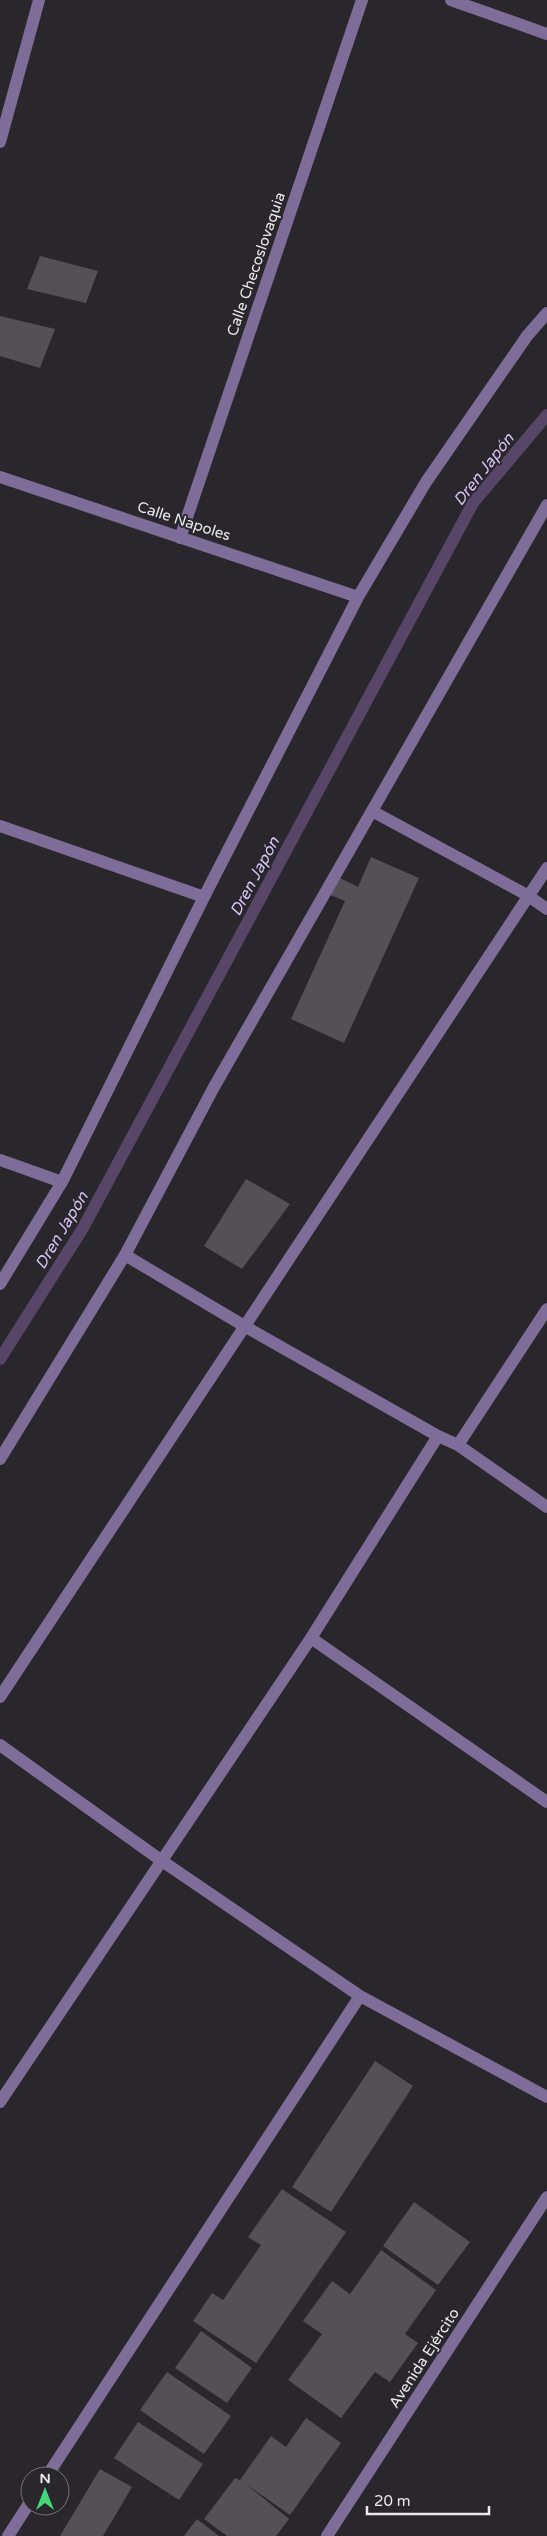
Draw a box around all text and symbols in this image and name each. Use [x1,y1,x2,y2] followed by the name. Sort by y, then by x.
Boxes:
[223,190,289,338] street label: Calle Checoslovaquia
[449,428,519,510] water label: Dren Japón
[135,497,233,545] street label: Calle Napoles
[226,832,285,919] water label: Dren Japón
[31,1187,93,1273] water label: Dren Japón
[385,2305,463,2411] street label: Avenida Ejército
[20,2466,70,2516] north arrow
[39,2470,51,2487] text: N
[367,2484,490,2516] scale bar
[374,2492,411,2510] text: 20 m

